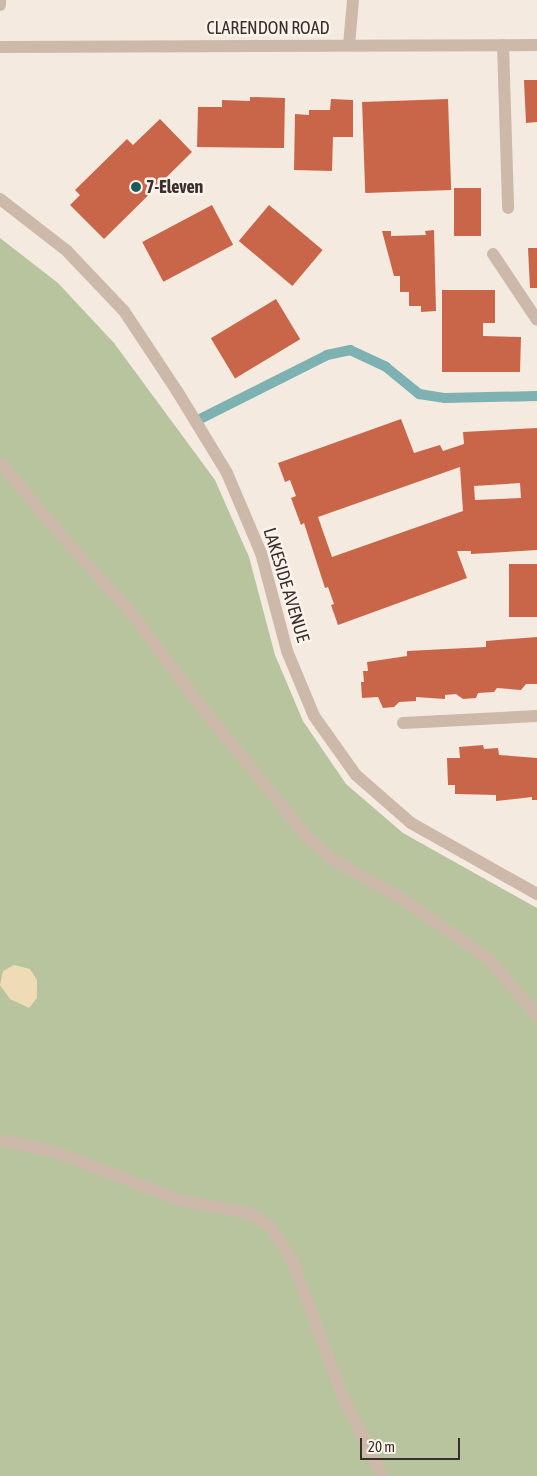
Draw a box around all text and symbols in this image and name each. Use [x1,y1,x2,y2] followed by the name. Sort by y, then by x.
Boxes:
[206,17,330,39] street label: CLARENDON ROAD
[146,176,203,198] place label: 7-Eleven
[130,181,142,193] marker: 7-Eleven
[258,525,314,645] street label: LAKESIDE AVENUE
[362,1428,462,1460] scale bar
[368,1438,395,1455] text: 20 m

